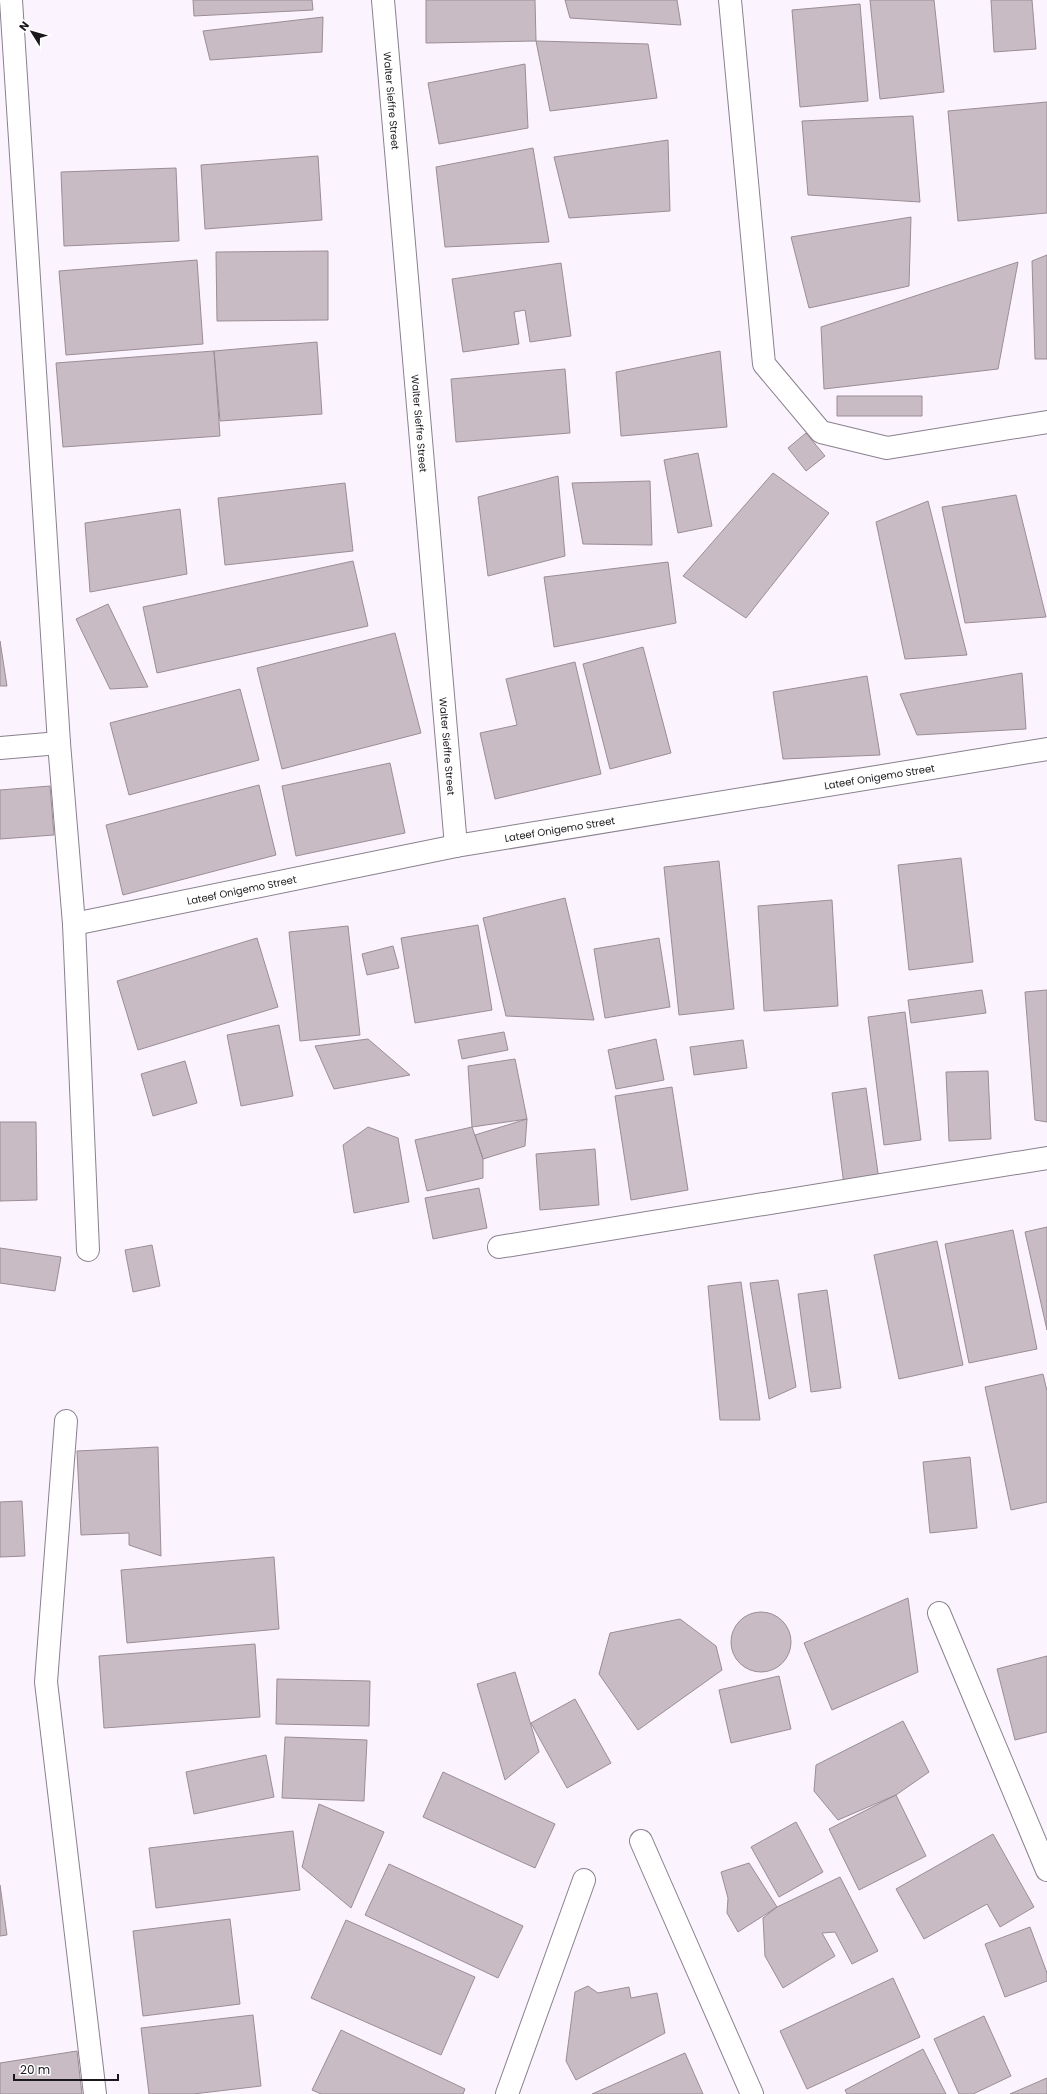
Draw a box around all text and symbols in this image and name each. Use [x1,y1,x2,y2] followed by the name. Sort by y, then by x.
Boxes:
[12,12,52,52] north arrow
[15,18,33,34] text: N
[380,51,403,151] street label: Walter Sieffre Street
[408,374,431,473] street label: Walter Sieffre Street
[436,697,459,796] street label: Walter Sieffre Street
[823,760,936,793] street label: Lateef Onigemo Street
[503,812,616,845] street label: Lateef Onigemo Street
[185,871,298,908] street label: Lateef Onigemo Street
[14,2056,118,2082] scale bar
[20,2061,50,2078] text: 20 m

